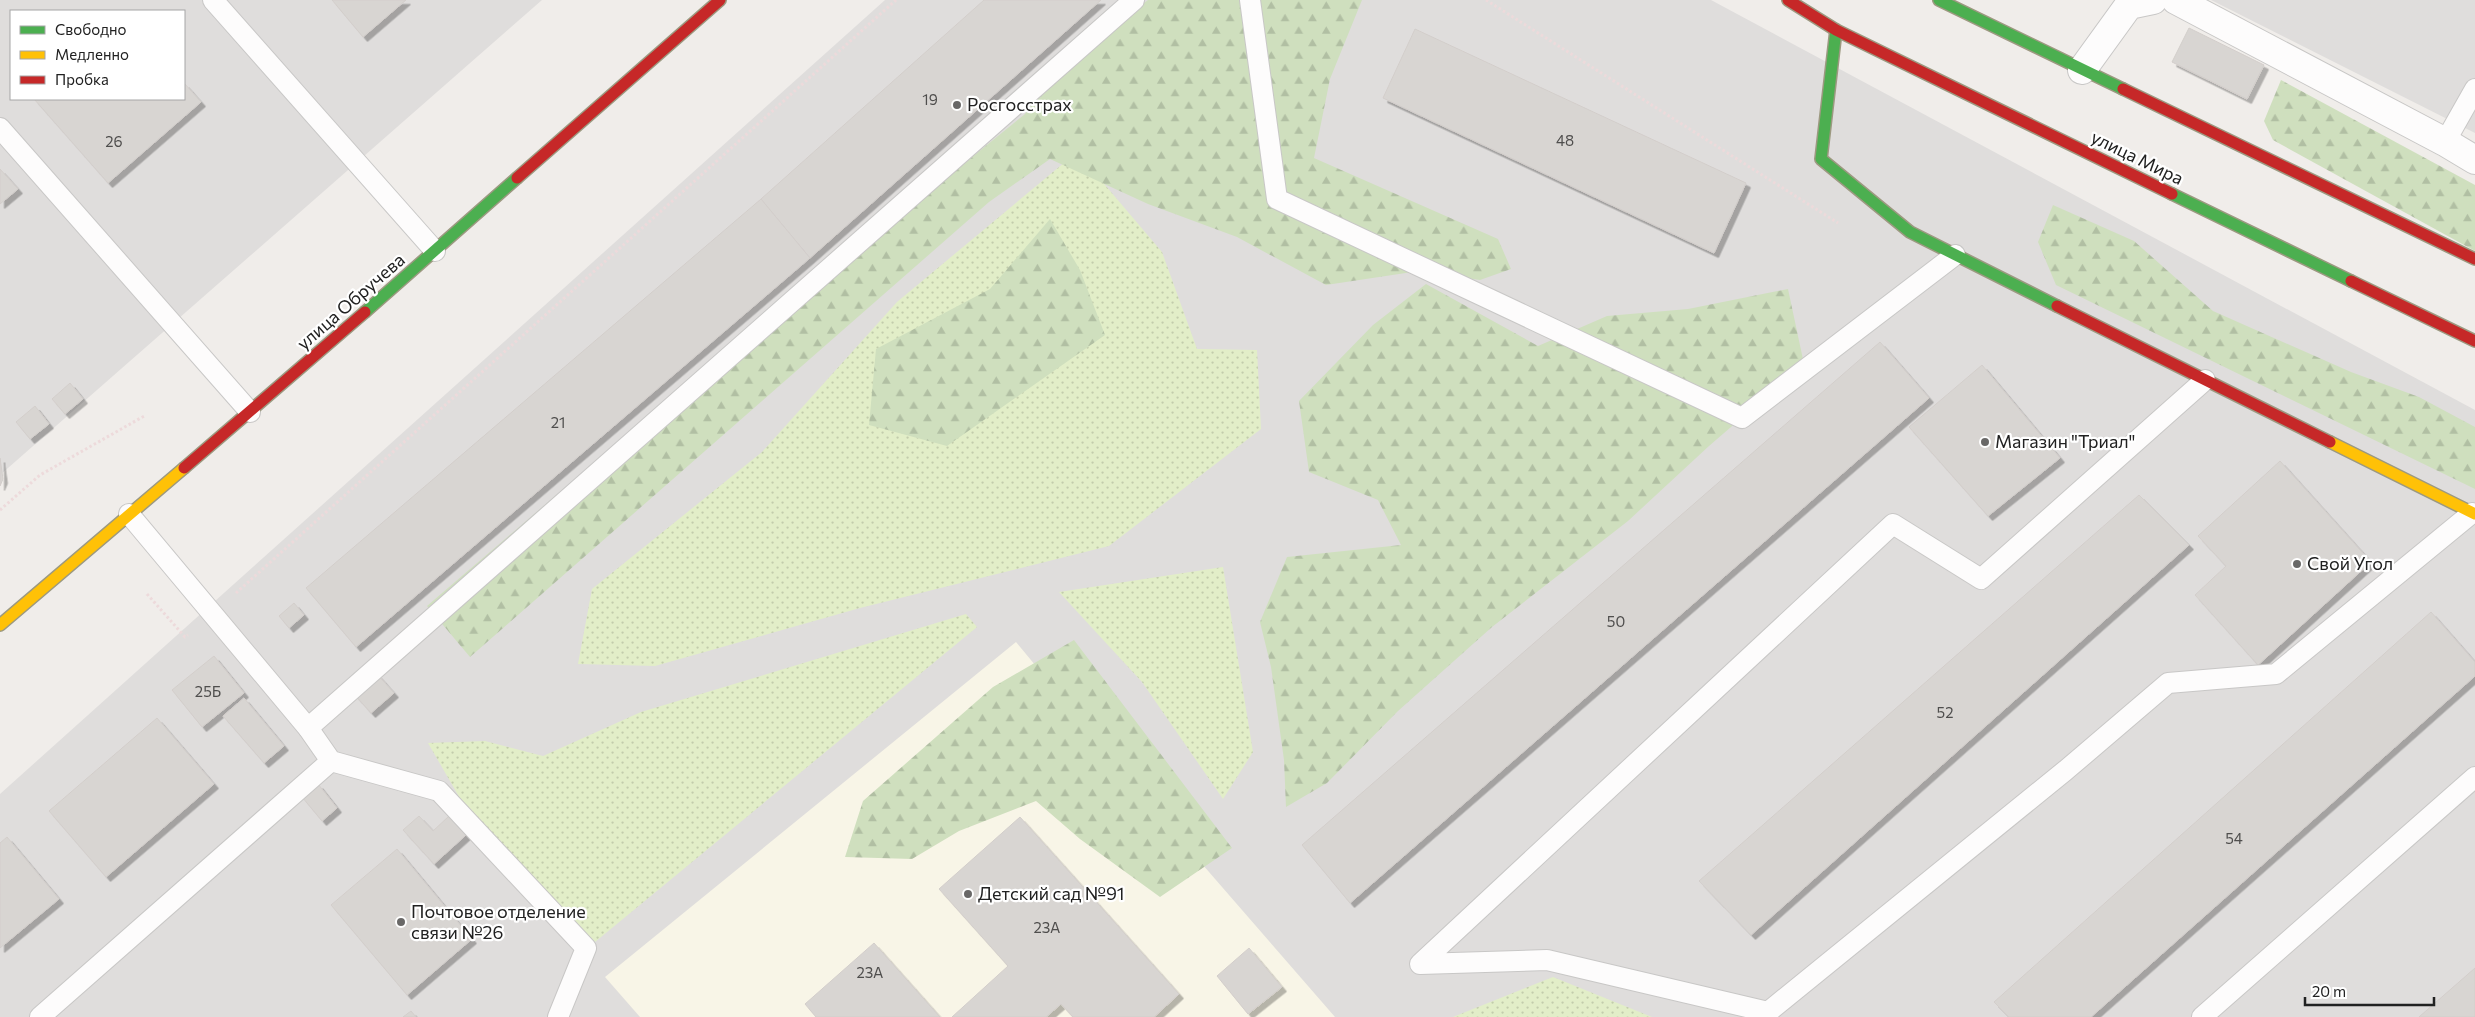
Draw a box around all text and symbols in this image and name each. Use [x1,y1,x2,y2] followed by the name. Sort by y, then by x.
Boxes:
[10,10,185,100] legend
[55,20,126,38] text: Свободно
[55,45,129,63] text: Медленно
[55,70,109,88] text: Пробка
[922,90,938,108] house number: 19
[967,93,1072,115] place label: Росгосстрах
[951,99,963,111] marker: Росгосстрах
[2088,125,2187,189] street label: улица Мира
[1556,131,1574,149] house number: 48
[105,132,123,150] house number: 26
[292,248,409,354] street label: улица Обручева
[551,413,565,431] house number: 21
[1995,430,2135,452] place label: Магазин "Триал"
[1979,436,1991,448] marker: Магазин "Триал"
[2307,552,2393,574] place label: Свой Угол
[2291,558,2303,570] marker: Свой Угол
[1607,612,1625,630] house number: 50
[195,682,221,700] house number: 25Б
[1937,703,1953,721] house number: 52
[2225,829,2243,847] house number: 54
[978,882,1125,904] place label: Детский сад №91
[962,888,974,900] marker: Детский сад №91
[411,900,586,943] place label: Почтовое отделение связи №26
[395,916,407,928] marker: Почтовое отделение связи №26
[1034,918,1060,936] house number: 23А
[857,963,883,981] house number: 23А
[2305,974,2434,1006] scale bar
[2312,982,2346,1000] text: 20 m

